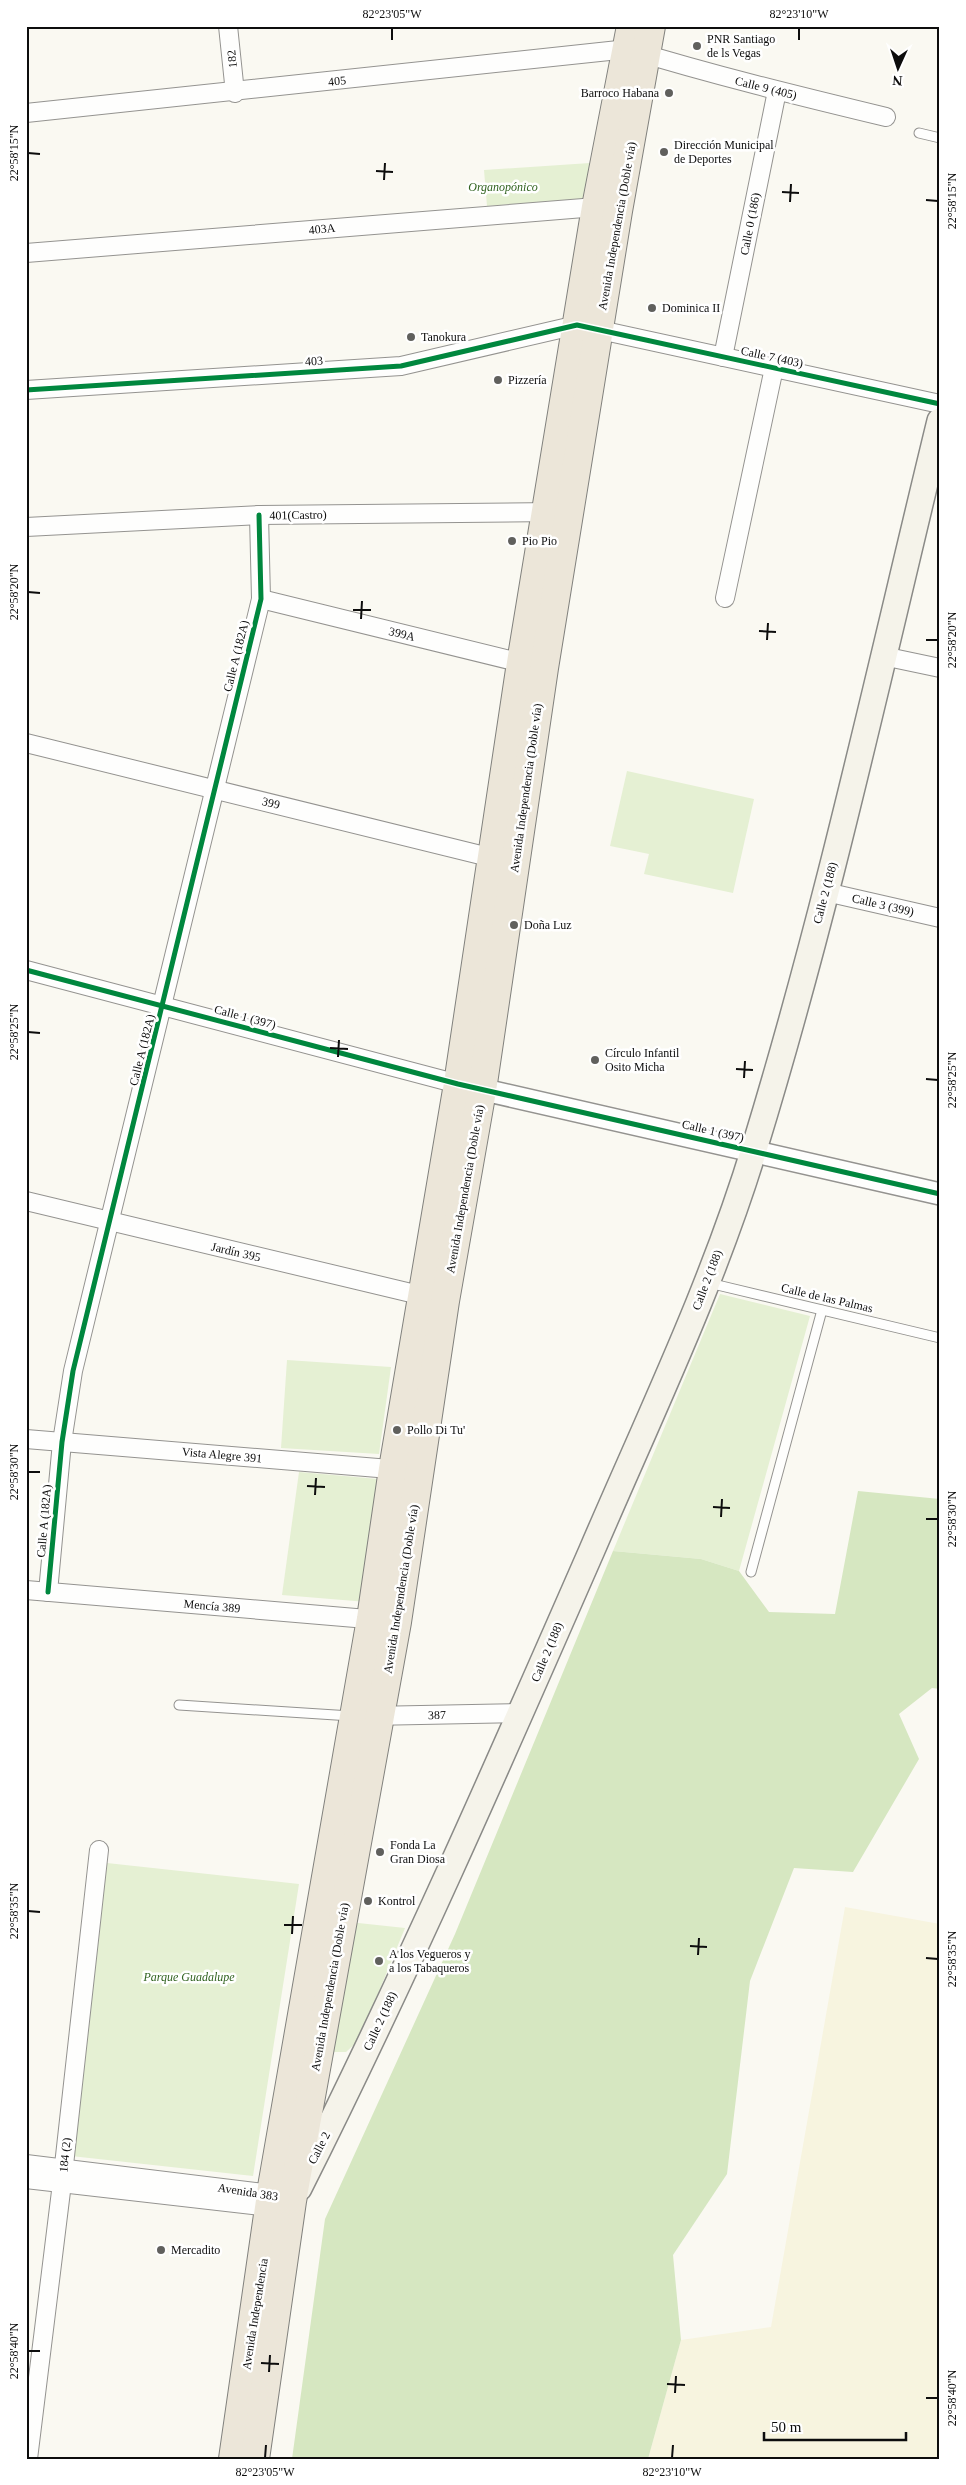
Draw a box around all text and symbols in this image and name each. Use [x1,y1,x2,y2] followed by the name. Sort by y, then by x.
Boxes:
[362,7,422,21] text: 82°23'05"W
[769,7,829,21] text: 82°23'10"W
[707,32,775,60] place label: PNR Santiago de ls Vegas
[691,40,703,52] marker: PNR Santiago de ls Vegas
[874,42,924,92] north arrow
[224,49,240,69] street label: 182
[327,73,347,89] street label: 405
[892,73,903,88] text: N
[734,74,798,102] street label: Calle 9 (405)
[581,86,660,100] place label: Barroco Habana
[663,87,675,99] marker: Barroco Habana
[7,124,21,181] text: 22°58'15"N
[674,138,774,166] place label: Dirección Municipal de Deportes
[595,141,639,311] street label: Avenida Independencia (Doble vía)
[658,146,670,158] marker: Dirección Municipal de Deportes
[945,172,959,229] text: 22°58'15"N
[468,180,538,194] park label: Organopónico
[737,192,763,256] street label: Calle 0 (186)
[308,221,336,237] street label: 403A
[662,301,720,315] place label: Dominica II
[646,302,658,314] marker: Dominica II
[421,330,467,344] place label: Tanokura
[405,331,417,343] marker: Tanokura
[740,344,804,370] street label: Calle 7 (403)
[305,353,323,369] street label: 403
[508,373,547,387] place label: Pizzería
[492,374,504,386] marker: Pizzería
[269,508,327,522] street label: 401(Castro)
[522,534,557,548] place label: Pio Pio
[506,535,518,547] marker: Pio Pio
[7,563,21,620] text: 22°58'20"N
[945,611,959,668] text: 22°58'20"N
[220,619,252,693] street label: Calle A (182A)
[387,624,417,644] street label: 399A
[507,703,545,873] street label: Avenida Independencia (Doble vía)
[261,794,281,812] street label: 399
[810,861,840,925] street label: Calle 2 (188)
[851,891,915,919] street label: Calle 3 (399)
[524,918,572,932] place label: Doña Luz
[508,919,520,931] marker: Doña Luz
[213,1002,277,1032] street label: Calle 1 (397)
[7,1003,21,1060] text: 22°58'25"N
[126,1013,158,1087] street label: Calle A (182A)
[605,1046,680,1074] place label: Círculo Infantil Osito Micha
[945,1051,959,1108] text: 22°58'25"N
[589,1054,601,1066] marker: Círculo Infantil Osito Micha
[443,1104,487,1274] street label: Avenida Independencia (Doble vía)
[681,1117,745,1145] street label: Calle 1 (397)
[210,1240,262,1264] street label: Jardín 395
[689,1248,725,1312] street label: Calle 2 (188)
[780,1281,875,1315] street label: Calle de las Palmas
[407,1423,465,1437] place label: Pollo Di Tu'
[391,1424,403,1436] marker: Pollo Di Tu'
[7,1443,21,1500] text: 22°58'30"N
[181,1445,263,1465] street label: Vista Alegre 391
[34,1484,54,1558] street label: Calle A (182A)
[945,1490,959,1547] text: 22°58'30"N
[381,1504,421,1674] street label: Avenida Independencia (Doble vía)
[183,1597,241,1615] street label: Mencía 389
[528,1620,566,1684] street label: Calle 2 (188)
[428,1708,446,1722] street label: 387
[390,1838,446,1866] place label: Fonda La Gran Diosa
[374,1846,386,1858] marker: Fonda La Gran Diosa
[7,1882,21,1939] text: 22°58'35"N
[378,1894,416,1908] place label: Kontrol
[362,1895,374,1907] marker: Kontrol
[308,1902,352,2072] street label: Avenida Independencia (Doble vía)
[945,1930,959,1987] text: 22°58'35"N
[389,1947,470,1975] place label: A los Vegueros y a los Tabaqueros
[373,1955,385,1967] marker: A los Vegueros y a los Tabaqueros
[142,1970,235,1984] park label: Parque Guadalupe
[360,1989,400,2053] street label: Calle 2 (188)
[305,2130,333,2166] street label: Calle 2
[56,2137,74,2173] street label: 184 (2)
[217,2180,279,2204] street label: Avenida 383
[171,2243,220,2257] place label: Mercadito
[155,2244,167,2256] marker: Mercadito
[239,2257,271,2371] street label: Avenida Independencia
[7,2322,21,2379] text: 22°58'40"N
[945,2369,959,2426] text: 22°58'40"N
[764,2410,906,2442] scale bar
[771,2419,802,2435] text: 50 m
[235,2465,295,2479] text: 82°23'05"W
[642,2465,702,2479] text: 82°23'10"W

